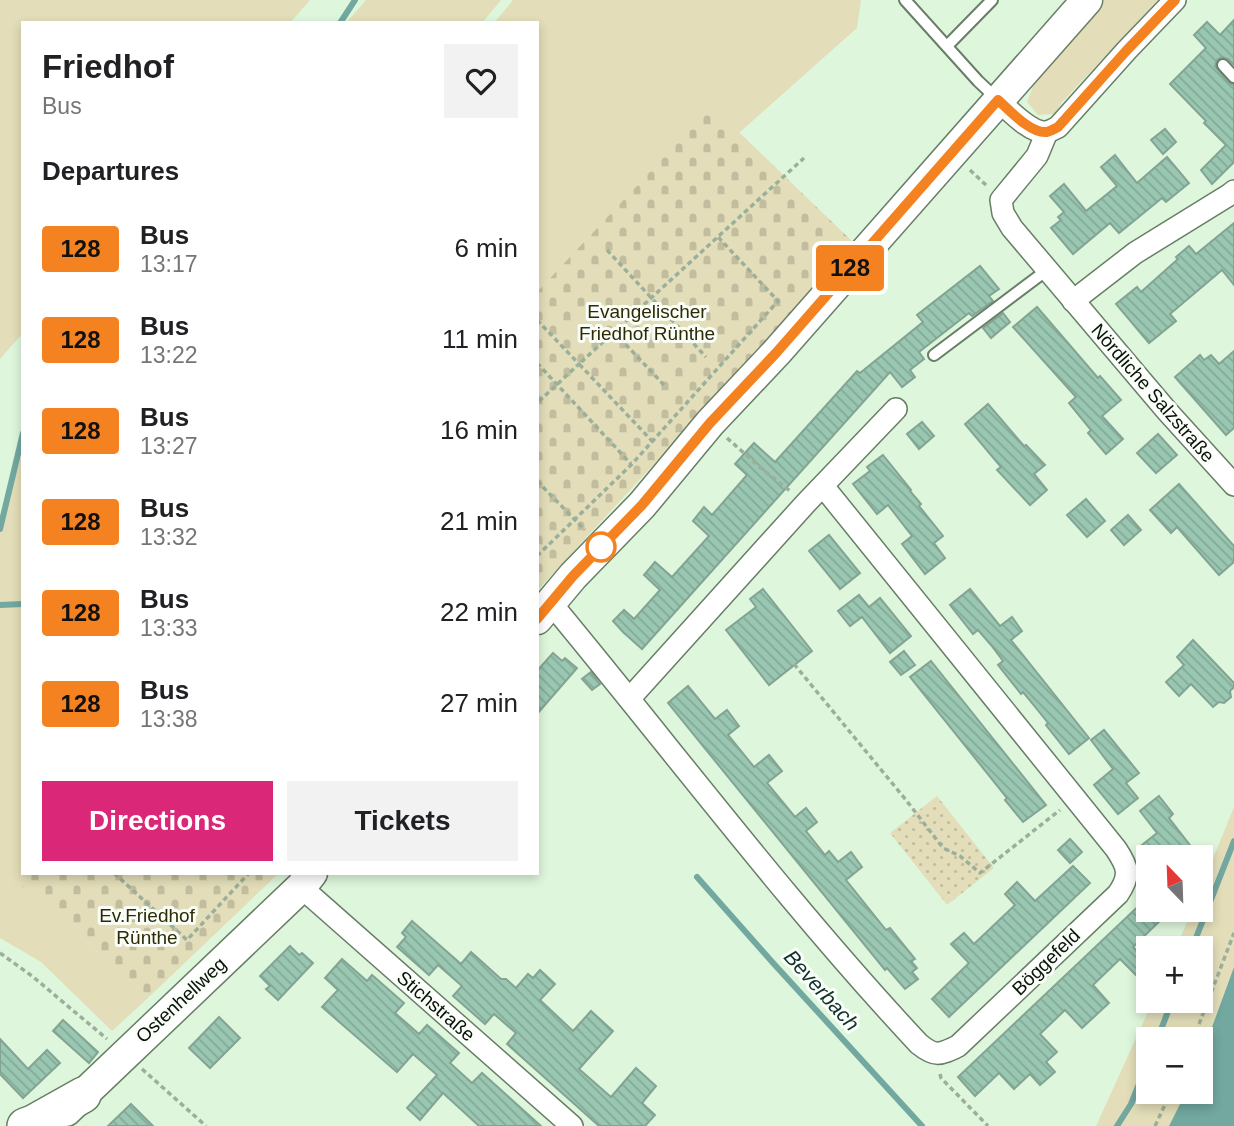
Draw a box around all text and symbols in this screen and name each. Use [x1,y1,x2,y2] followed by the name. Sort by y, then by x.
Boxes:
[444,44,518,118] button: heart
[42,48,174,85] text: Friedhof
[42,93,82,119] text: Bus
[42,156,179,186] text: Departures
[140,220,189,250] text: Bus
[454,233,518,263] text: 6 min
[60,235,101,262] text: 128
[810,245,890,291] line badge: 128
[140,251,198,277] text: 13:17
[830,254,870,281] text: 128
[579,301,715,344] park label: Evangelischer Friedhof Rünthe
[140,311,189,341] text: Bus
[1087,320,1219,466] street label: Nördliche Salzstraße
[442,324,518,354] text: 11 min
[60,326,101,353] text: 128
[140,342,198,368] text: 13:22
[140,402,189,432] text: Bus
[440,415,518,445] text: 16 min
[60,417,101,444] text: 128
[140,433,198,459] text: 13:27
[140,493,189,523] text: Bus
[440,506,518,536] text: 21 min
[60,508,101,535] text: 128
[140,524,198,550] text: 13:32
[586,532,616,562] unlabelled marker
[140,584,189,614] text: Bus
[440,597,518,627] text: 22 min
[60,599,101,626] text: 128
[140,615,198,641] text: 13:33
[140,675,189,705] text: Bus
[440,688,518,718] text: 27 min
[60,690,101,717] text: 128
[140,706,198,732] text: 13:38
[42,781,273,861] button: Directions
[287,781,518,861] button: Tickets
[1136,845,1213,922] north arrow
[1136,845,1213,1104] map controls
[99,905,196,948] park label: Ev.Friedhof Rünthe
[1008,925,1084,999] street label: Böggefeld
[1136,936,1213,1013] button: +
[780,945,864,1035] water label: Beverbach
[132,953,230,1047] street label: Ostenhellweg
[393,967,479,1045] street label: Stichstraße
[1136,1027,1213,1104] button: −

